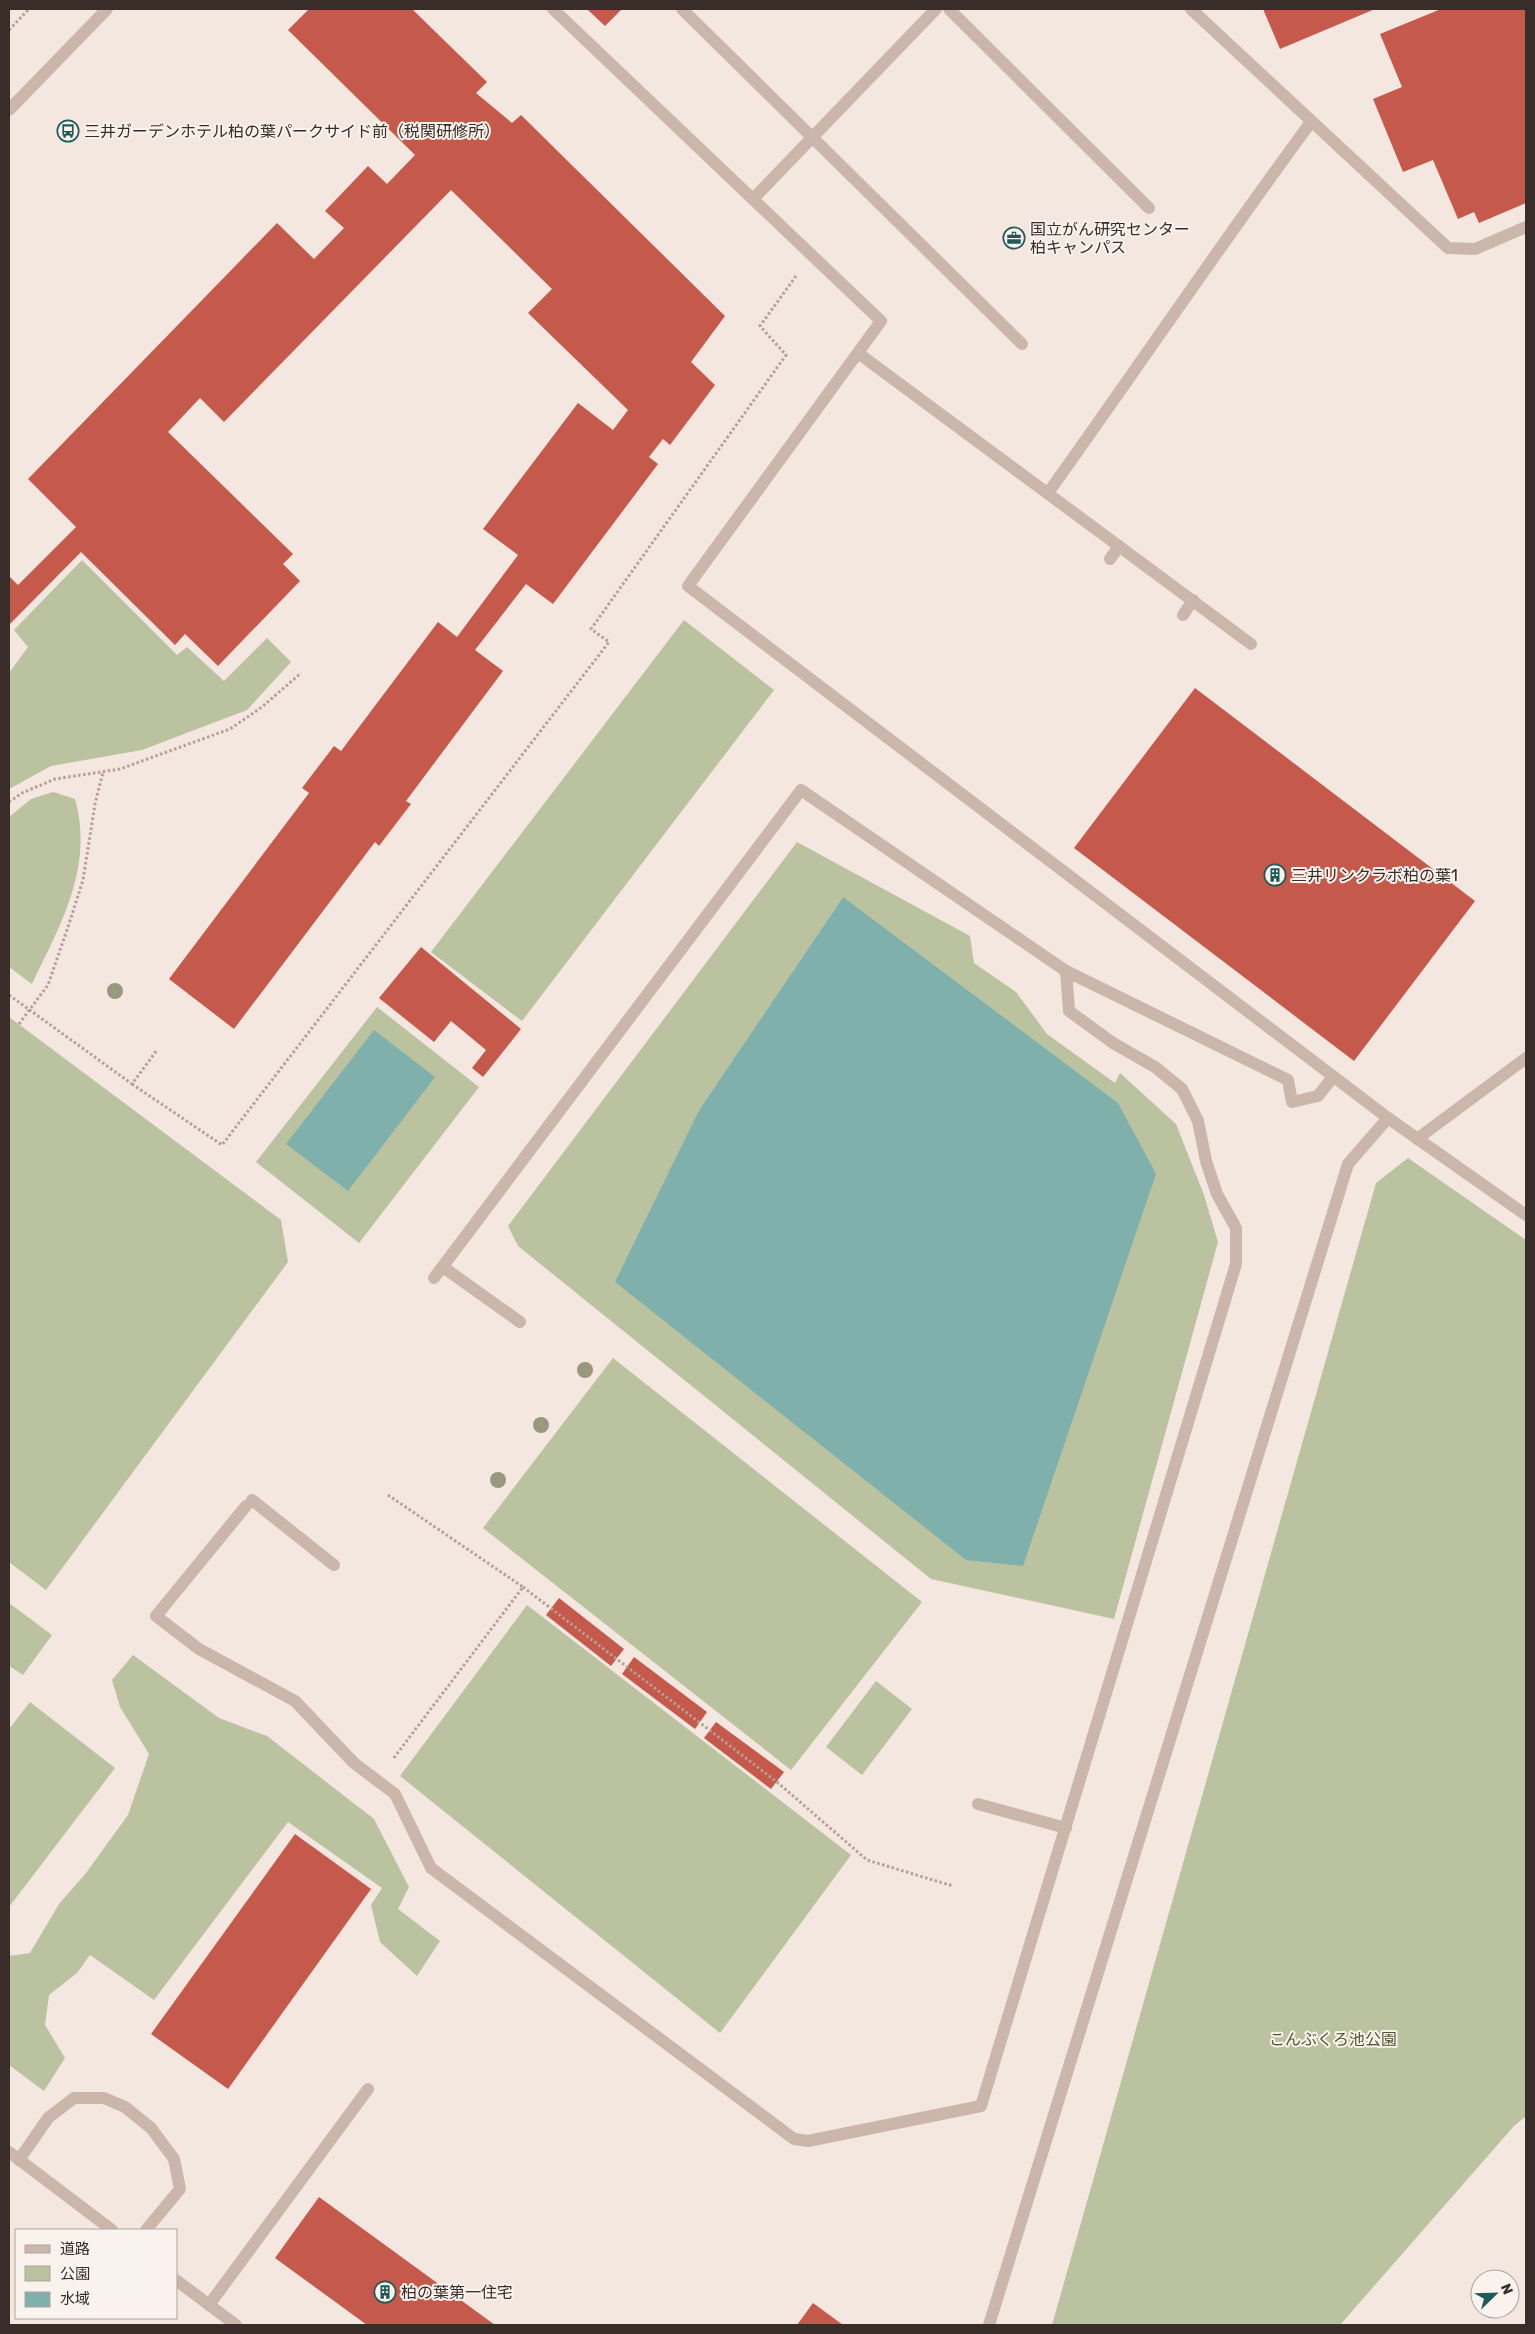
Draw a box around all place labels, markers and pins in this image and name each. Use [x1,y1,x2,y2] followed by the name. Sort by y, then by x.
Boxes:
[56,119,80,143] bus stop icon: 三井ガーデンホテル柏の葉パークサイド前（税関研修所）
[84,122,500,141] place label: 三井ガーデンホテル柏の葉パークサイド前（税関研修所）
[1030,220,1190,257] place label: 国立がん研究センター 柏キャンパス
[1002,226,1026,250] office icon: 国立がん研究センター 柏キャンパス
[1263,863,1287,887] building icon: 三井リンクラボ柏の葉1
[1291,866,1458,885] place label: 三井リンクラボ柏の葉1
[373,2280,397,2304] building icon: 柏の葉第一住宅
[401,2283,513,2302] place label: 柏の葉第一住宅

